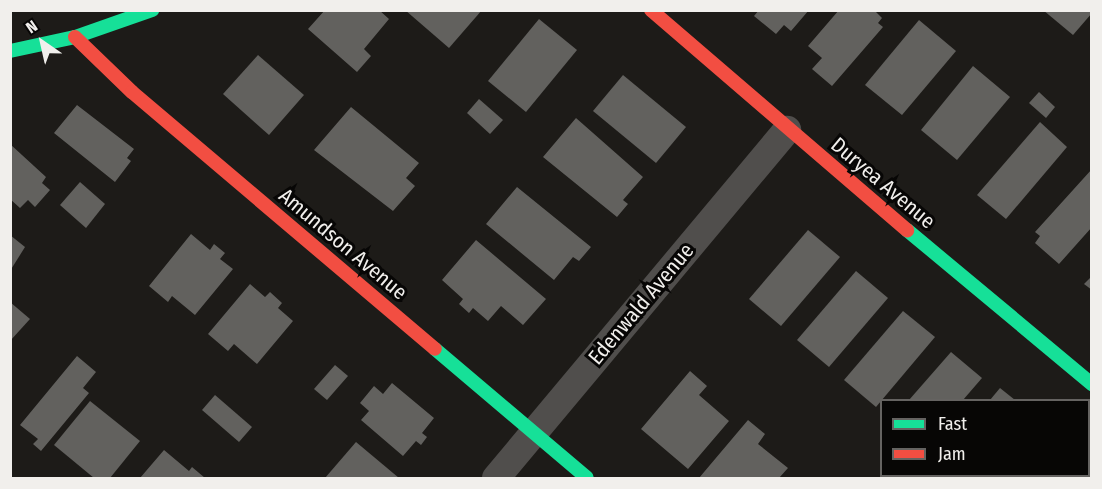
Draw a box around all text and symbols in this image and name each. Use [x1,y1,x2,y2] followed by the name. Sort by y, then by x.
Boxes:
[12,12,72,72] north arrow
[22,16,41,37] text: N
[826,132,940,234] street label: Duryea Avenue
[274,183,412,305] street label: Amundson Avenue
[583,238,699,370] street label: Edenwald Avenue
[880,399,1090,477] legend
[938,413,967,435] text: Fast
[938,443,966,465] text: Jam

